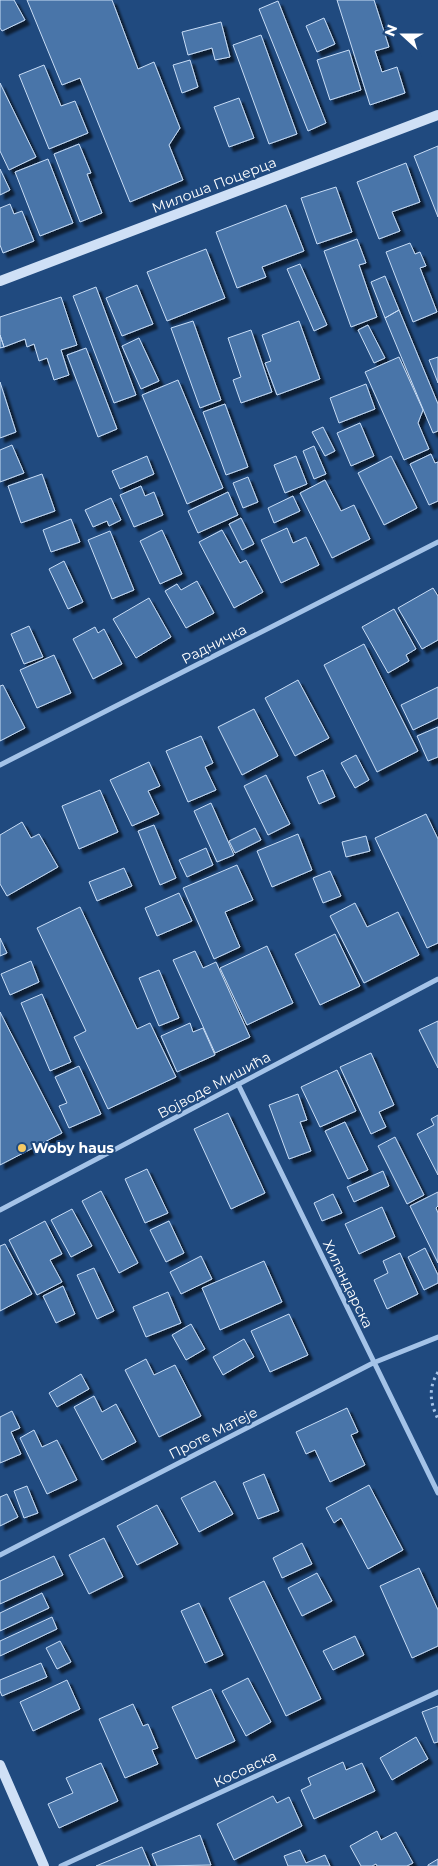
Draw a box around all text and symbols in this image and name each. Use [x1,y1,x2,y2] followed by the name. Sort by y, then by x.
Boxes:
[378,10,428,60] north arrow
[380,22,401,39] text: N
[149,153,279,217] street label: Милоша Поцерца
[178,620,250,668] street label: Радничка
[154,1048,274,1122] street label: Војводе Мишића
[32,1139,114,1157] place label: Woby haus
[16,1142,28,1154] marker: Woby haus
[319,1237,377,1331] street label: Хиландарска
[166,1403,260,1463] street label: Проте Матеје
[211,1747,279,1791] street label: Косовска

